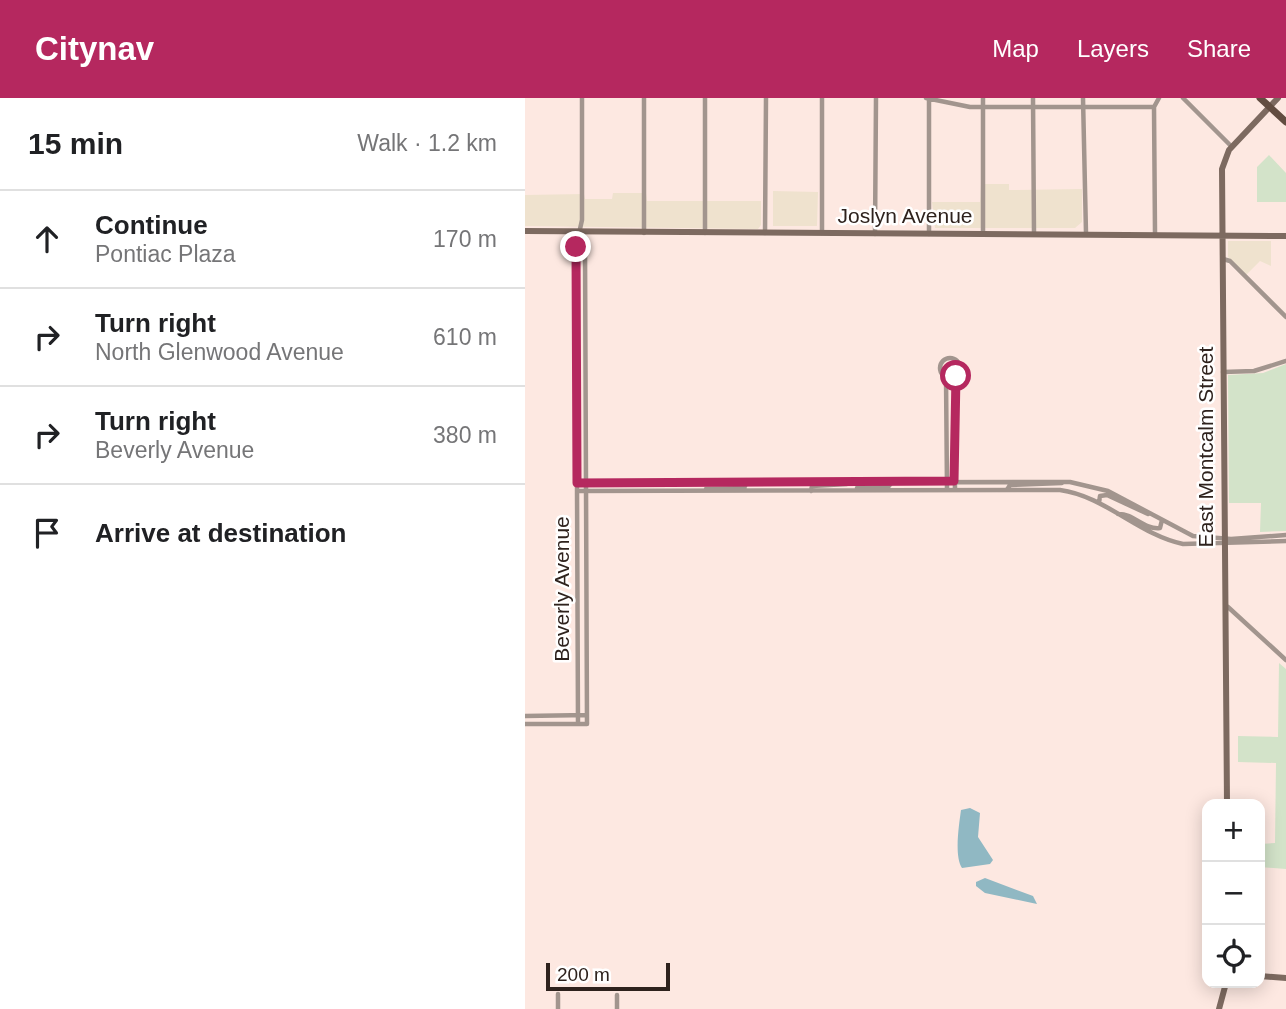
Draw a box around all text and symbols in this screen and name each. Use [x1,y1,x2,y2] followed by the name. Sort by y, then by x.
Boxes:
[35,30,154,67] text: Citynav
[992,35,1039,62] text: Map
[1077,35,1149,62] text: Layers
[1187,35,1251,62] text: Share
[28,127,123,160] text: 15 min
[357,130,497,156] text: Walk · 1.2 km
[837,204,973,227] street label: Joslyn Avenue
[95,210,208,240] text: Continue
[28,220,66,258] icon: ahead
[433,226,497,252] text: 170 m
[560,231,591,262] route end
[95,241,236,267] text: Pontiac Plaza
[95,308,216,338] text: Turn right
[28,318,66,356] icon: right
[433,324,497,350] text: 610 m
[95,339,344,365] text: North Glenwood Avenue
[1194,346,1217,547] street label: East Montcalm Street
[940,360,971,391] route start
[95,406,216,436] text: Turn right
[28,416,66,454] icon: right
[433,422,497,448] text: 380 m
[95,437,254,463] text: Beverly Avenue
[28,514,66,552] icon: arrive
[550,516,573,662] street label: Beverly Avenue
[95,518,346,548] text: Arrive at destination
[1202,799,1265,988] map controls
[1202,799,1265,862] button: +
[1202,862,1265,925] button: −
[1202,925,1265,988] button: locate
[546,960,670,992] scale bar
[557,964,610,985] text: 200 m

